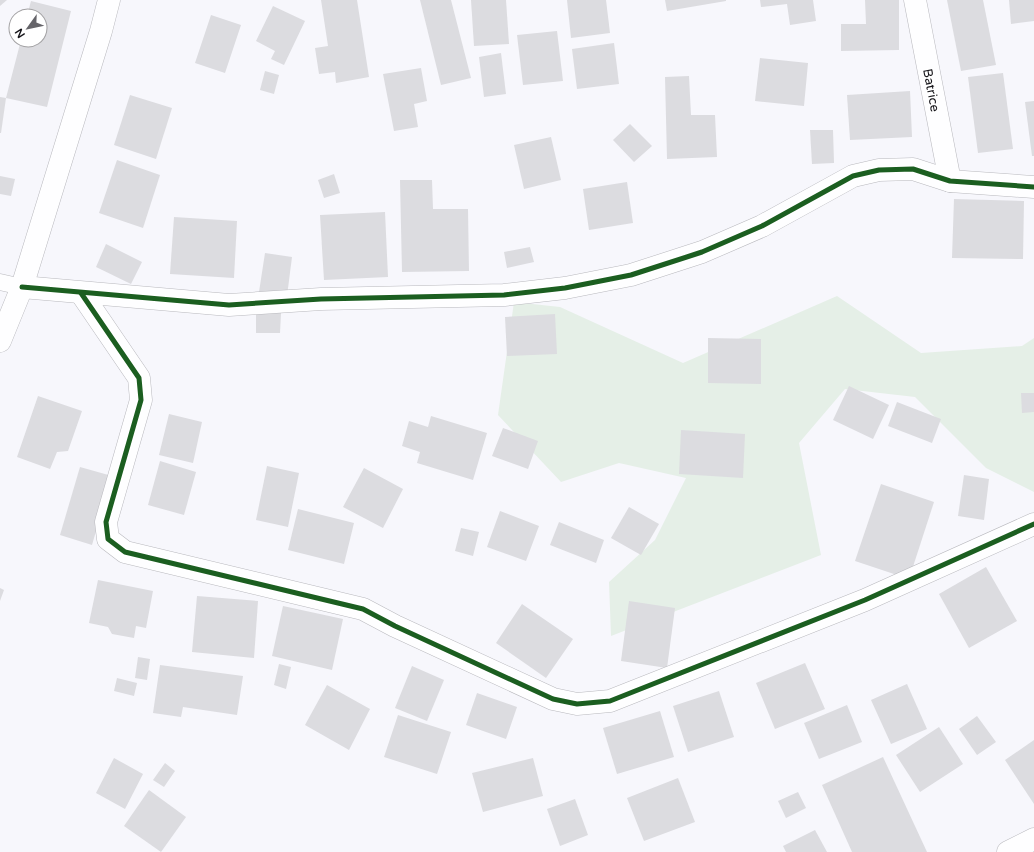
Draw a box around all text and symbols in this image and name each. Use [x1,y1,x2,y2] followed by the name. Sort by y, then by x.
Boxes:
[8,8,48,48] north arrow
[12,26,28,40] text: N
[919,67,943,113] street label: Batrice

